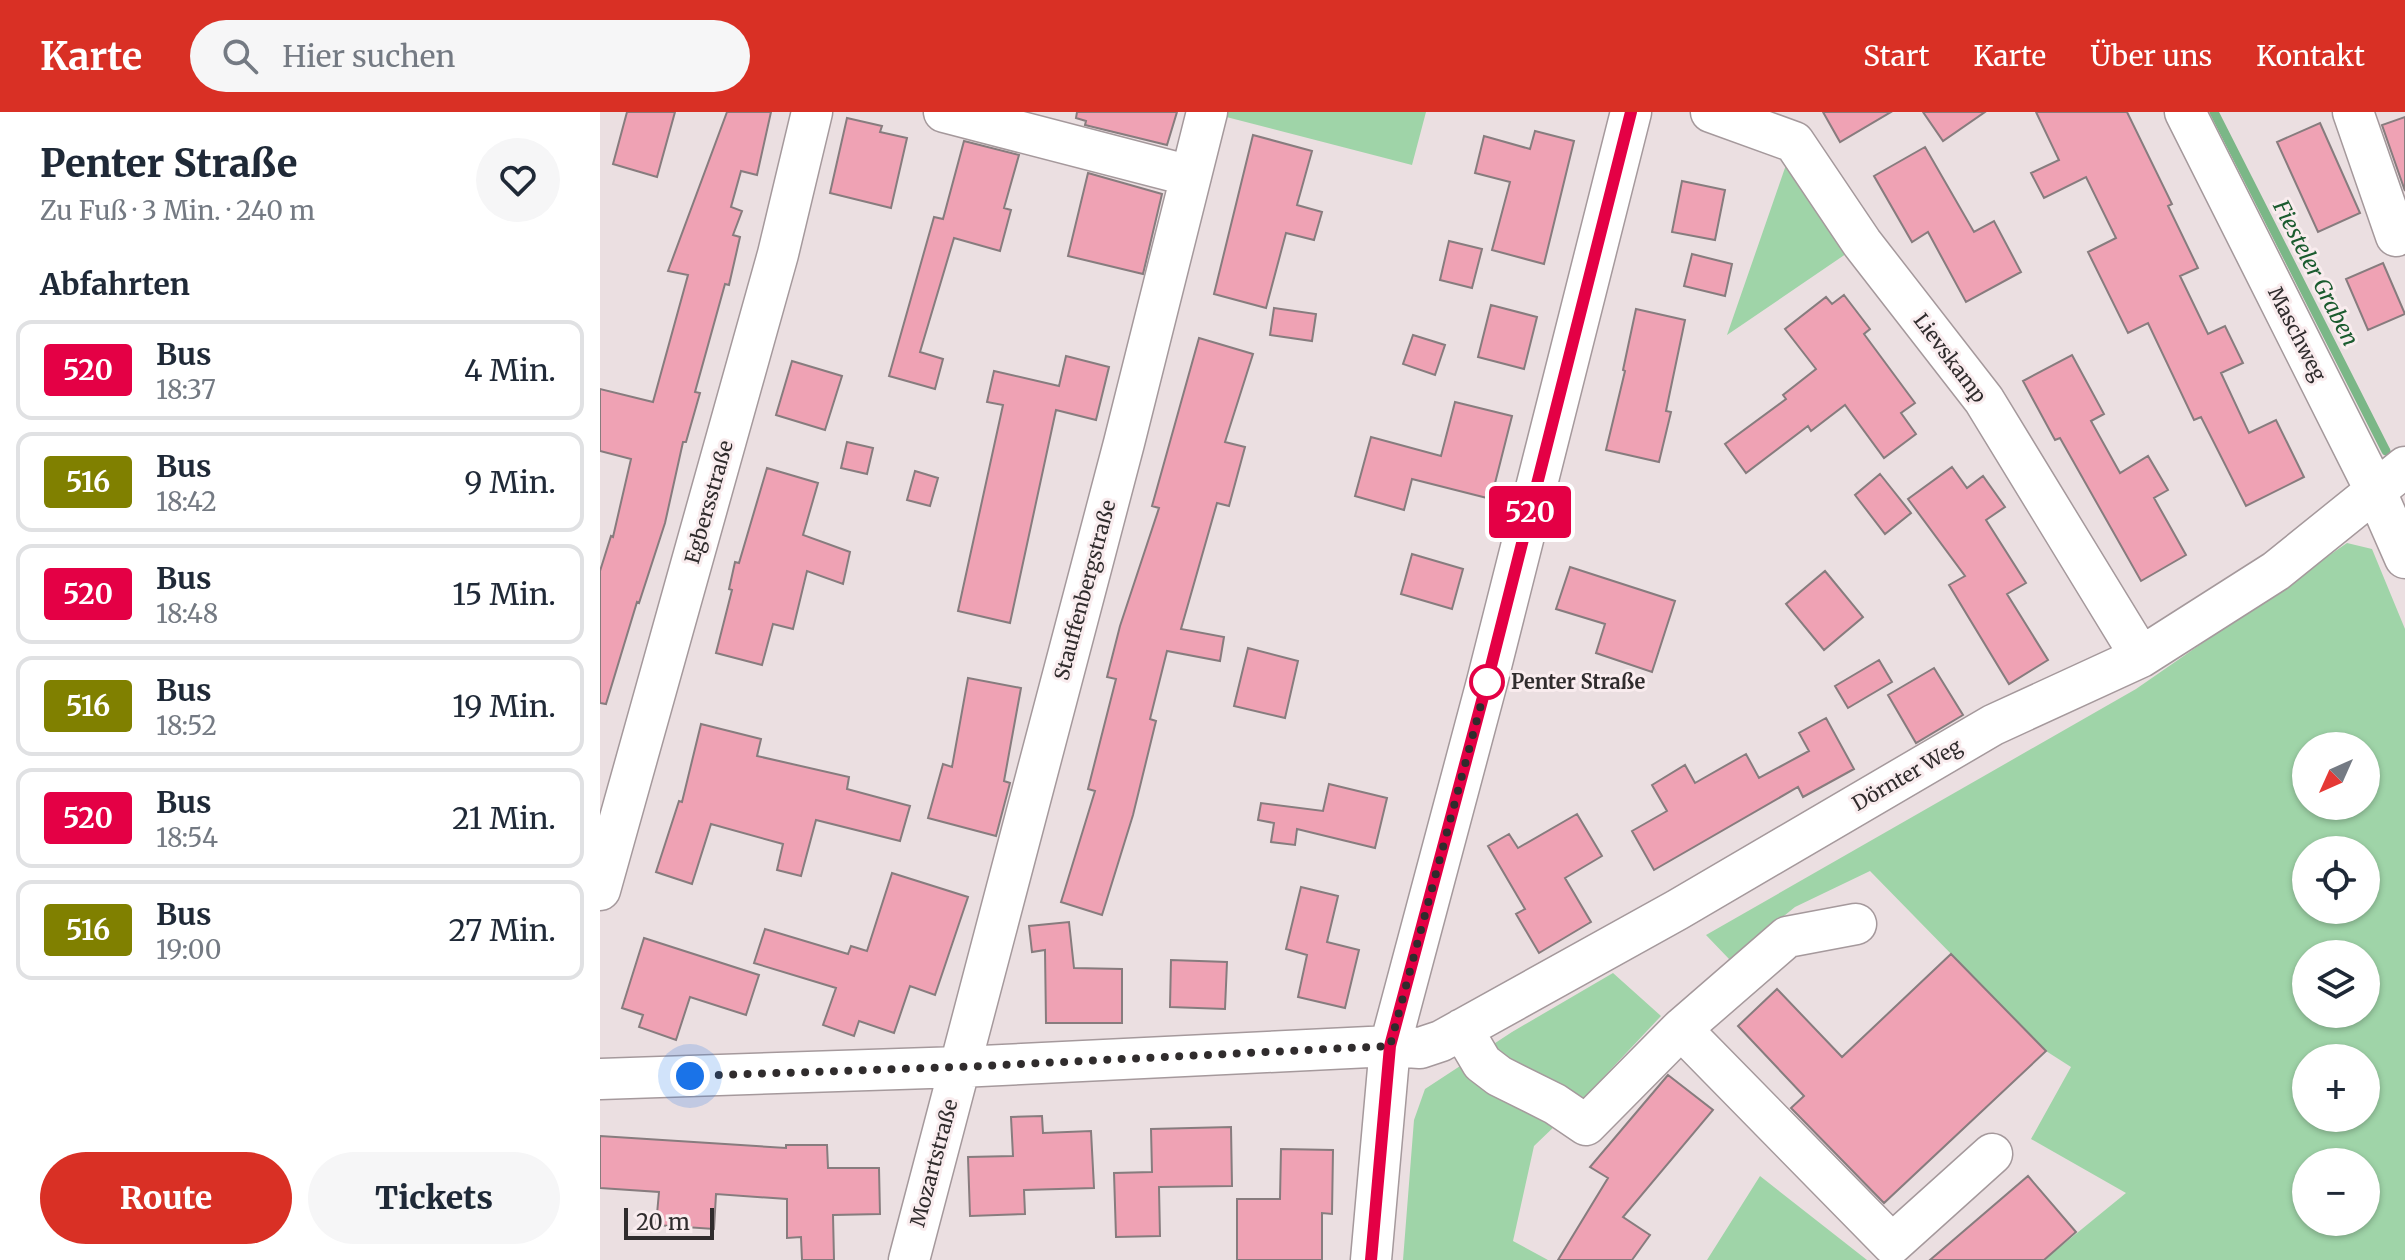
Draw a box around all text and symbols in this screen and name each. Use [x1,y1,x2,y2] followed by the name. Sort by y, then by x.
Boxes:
[190,20,750,92] search box
[40,33,142,80] text: Karte
[218,34,262,78] icon: search
[282,37,455,75] text: Hier suchen
[1863,38,1929,74] text: Start
[1973,38,2046,74] text: Karte
[2090,38,2212,74] text: Über uns
[2256,38,2365,74] text: Kontakt
[476,138,560,222] button: heart
[40,140,297,187] text: Penter Straße
[40,194,315,227] text: Zu Fuß · 3 Min. · 240 m
[2267,194,2365,351] water label: Fiesteler Graben
[40,265,190,303] text: Abfahrten
[2263,282,2332,385] street label: Maschweg
[1909,308,1992,407] street label: Lievskamp
[156,335,212,373] text: Bus
[464,351,556,389] text: 4 Min.
[63,352,113,388] text: 520
[156,373,216,406] text: 18:37
[679,437,738,566] street label: Egbersstraße
[156,447,212,485] text: Bus
[464,463,556,501] text: 9 Min.
[66,464,110,500] text: 516
[156,485,217,518] text: 18:42
[1484,486,1576,538] line badge: 520
[1505,494,1555,530] text: 520
[1048,497,1121,683] street label: Stauffenbergstraße
[156,559,212,597] text: Bus
[452,575,556,613] text: 15 Min.
[63,576,113,612] text: 520
[156,597,218,630] text: 18:48
[1470,665,1504,699] marker: Penter Straße
[1511,669,1645,694] place label: Penter Straße
[156,671,212,709] text: Bus
[452,687,556,725] text: 19 Min.
[66,688,110,724] text: 516
[156,709,217,742] text: 18:52
[2292,732,2380,820] north arrow
[2292,732,2380,1236] map controls
[1848,733,1966,816] street label: Dörnter Weg
[156,783,212,821] text: Bus
[452,799,556,837] text: 21 Min.
[63,800,113,836] text: 520
[156,821,218,854] text: 18:54
[2292,836,2380,924] button: locate
[156,895,212,933] text: Bus
[448,911,556,949] text: 27 Min.
[66,912,110,948] text: 516
[156,933,221,966] text: 19:00
[2292,940,2380,1028] button: layers
[2292,1044,2380,1132] button: +
[670,1056,710,1096] your location
[904,1096,963,1229] street label: Mozartstraße
[2292,1148,2380,1236] button: −
[40,1152,292,1244] button: Route
[308,1152,560,1244] button: Tickets
[624,1204,714,1240] scale bar
[636,1208,690,1236] text: 20 m

